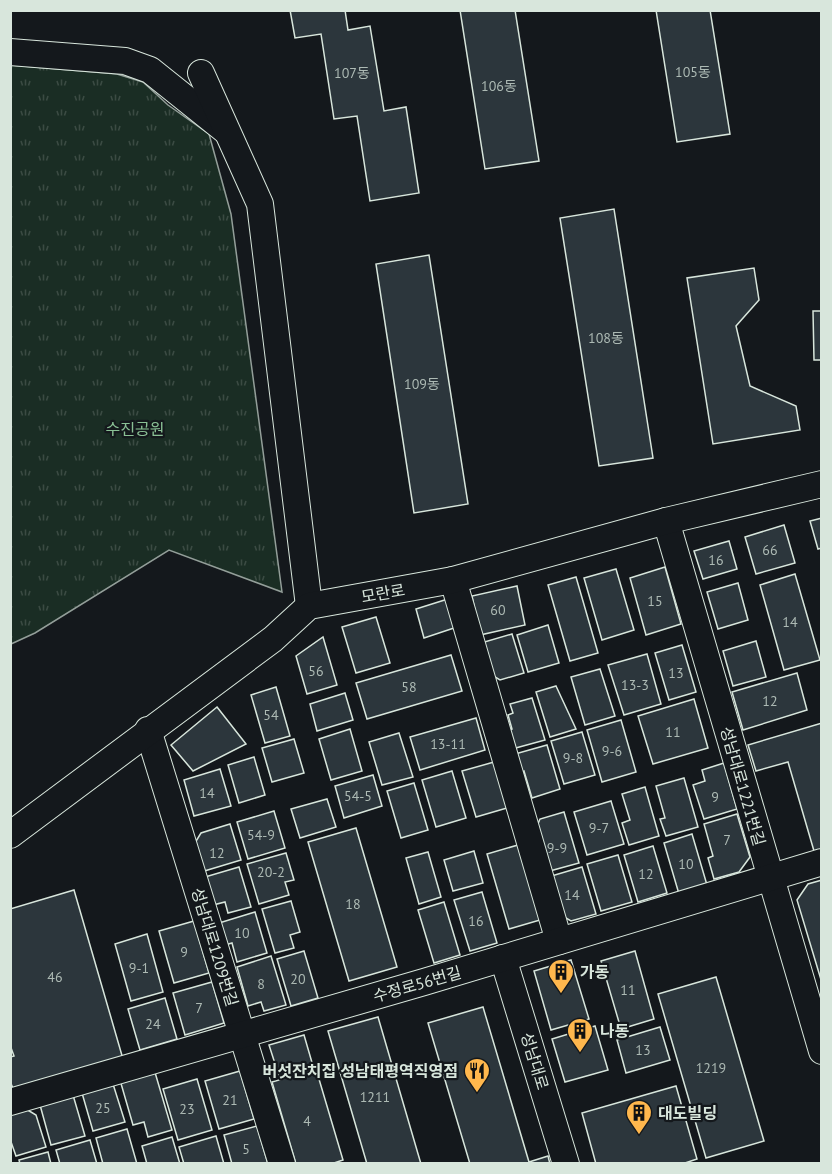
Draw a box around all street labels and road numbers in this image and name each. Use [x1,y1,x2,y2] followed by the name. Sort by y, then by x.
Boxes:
[360,579,407,607] street label: 모란로
[716,724,770,848] street label: 성남대로1221번길
[187,885,243,1009] street label: 성남대로1209번길
[370,962,464,1006] street label: 수정로56번길
[517,1030,553,1092] street label: 성남대로

